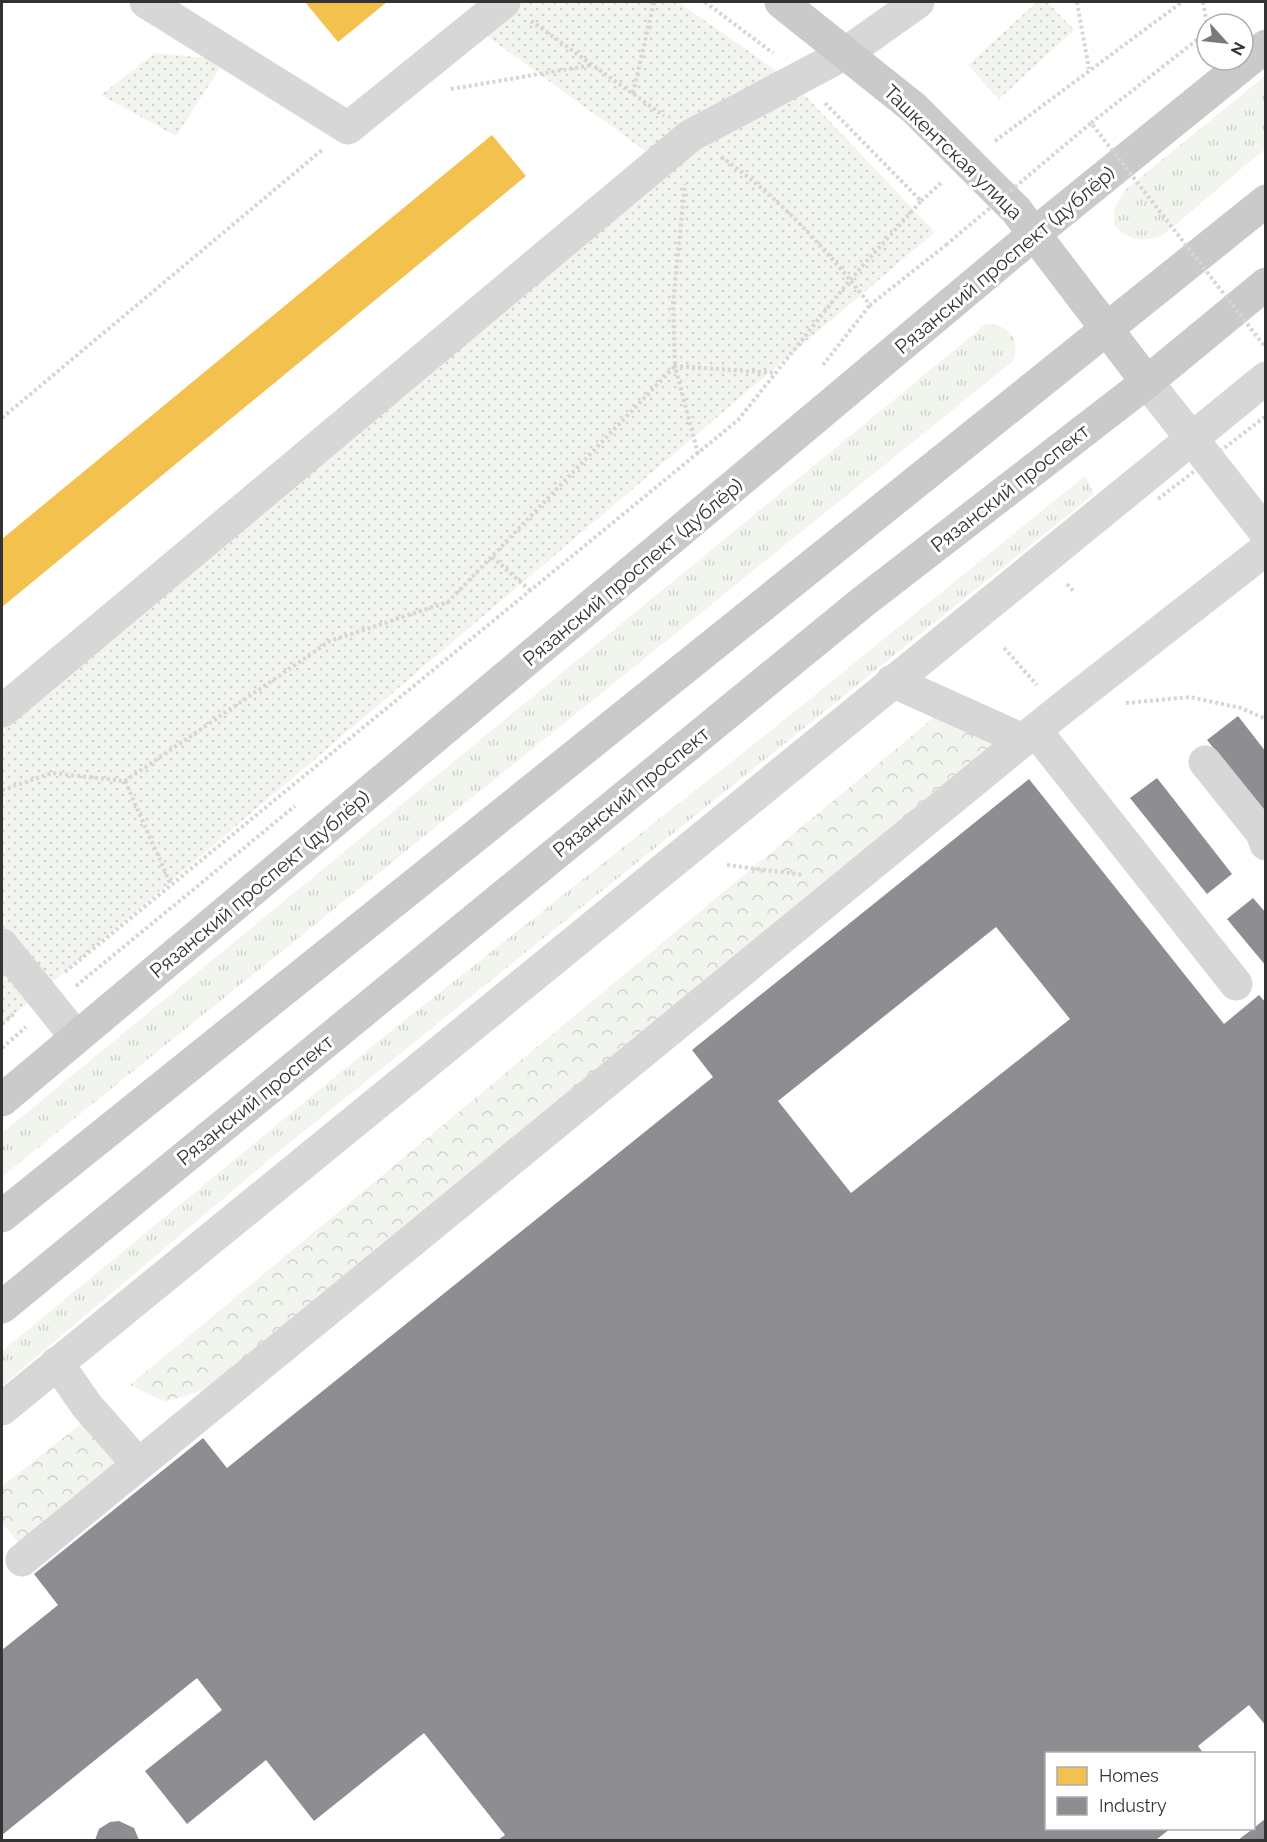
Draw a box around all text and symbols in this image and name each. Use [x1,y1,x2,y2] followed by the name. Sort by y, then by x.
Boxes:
[1195,12,1255,72] north arrow
[1227,39,1249,58] text: N
[879,80,1027,224] street label: Ташкентская улица
[890,161,1120,359] street label: Рязанский проспект (дублёр)
[926,418,1094,557] street label: Рязанский проспект
[518,473,748,671] street label: Рязанский проспект (дублёр)
[548,721,714,862] street label: Рязанский проспект
[145,785,375,983] street label: Рязанский проспект (дублёр)
[172,1029,338,1170] street label: Рязанский проспект
[1045,1752,1255,1830] legend
[1099,1765,1159,1786] text: Homes
[1099,1795,1167,1816] text: Industry

